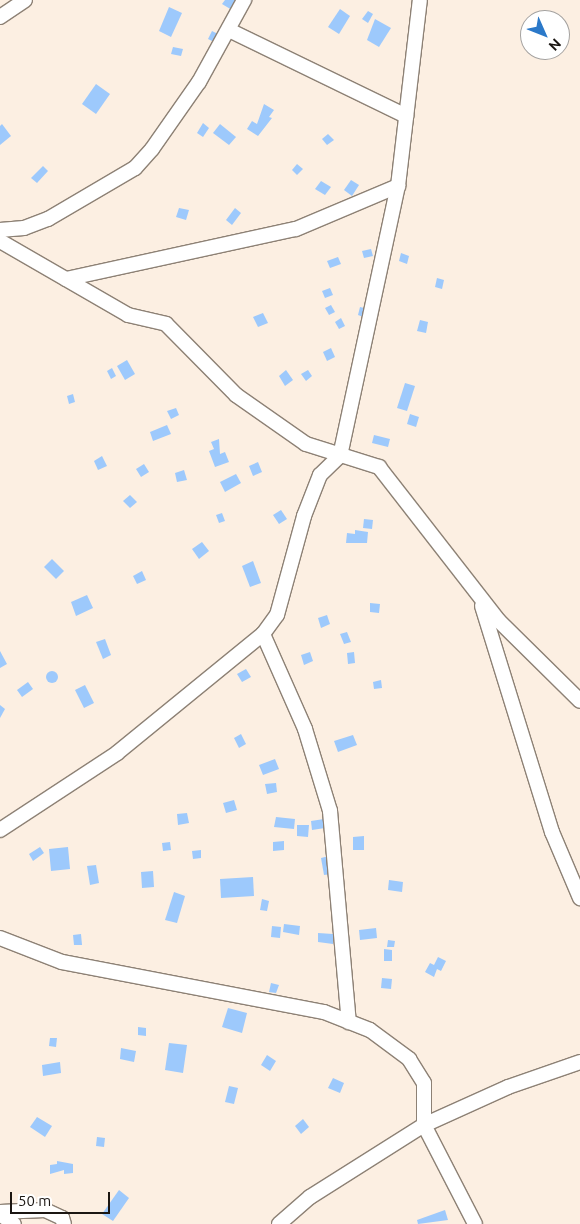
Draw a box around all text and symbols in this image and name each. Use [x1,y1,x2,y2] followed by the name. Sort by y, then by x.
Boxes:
[520,10,570,60] north arrow
[546,35,564,54] text: N
[12,1182,112,1214] scale bar
[18,1192,51,1209] text: 50 m

